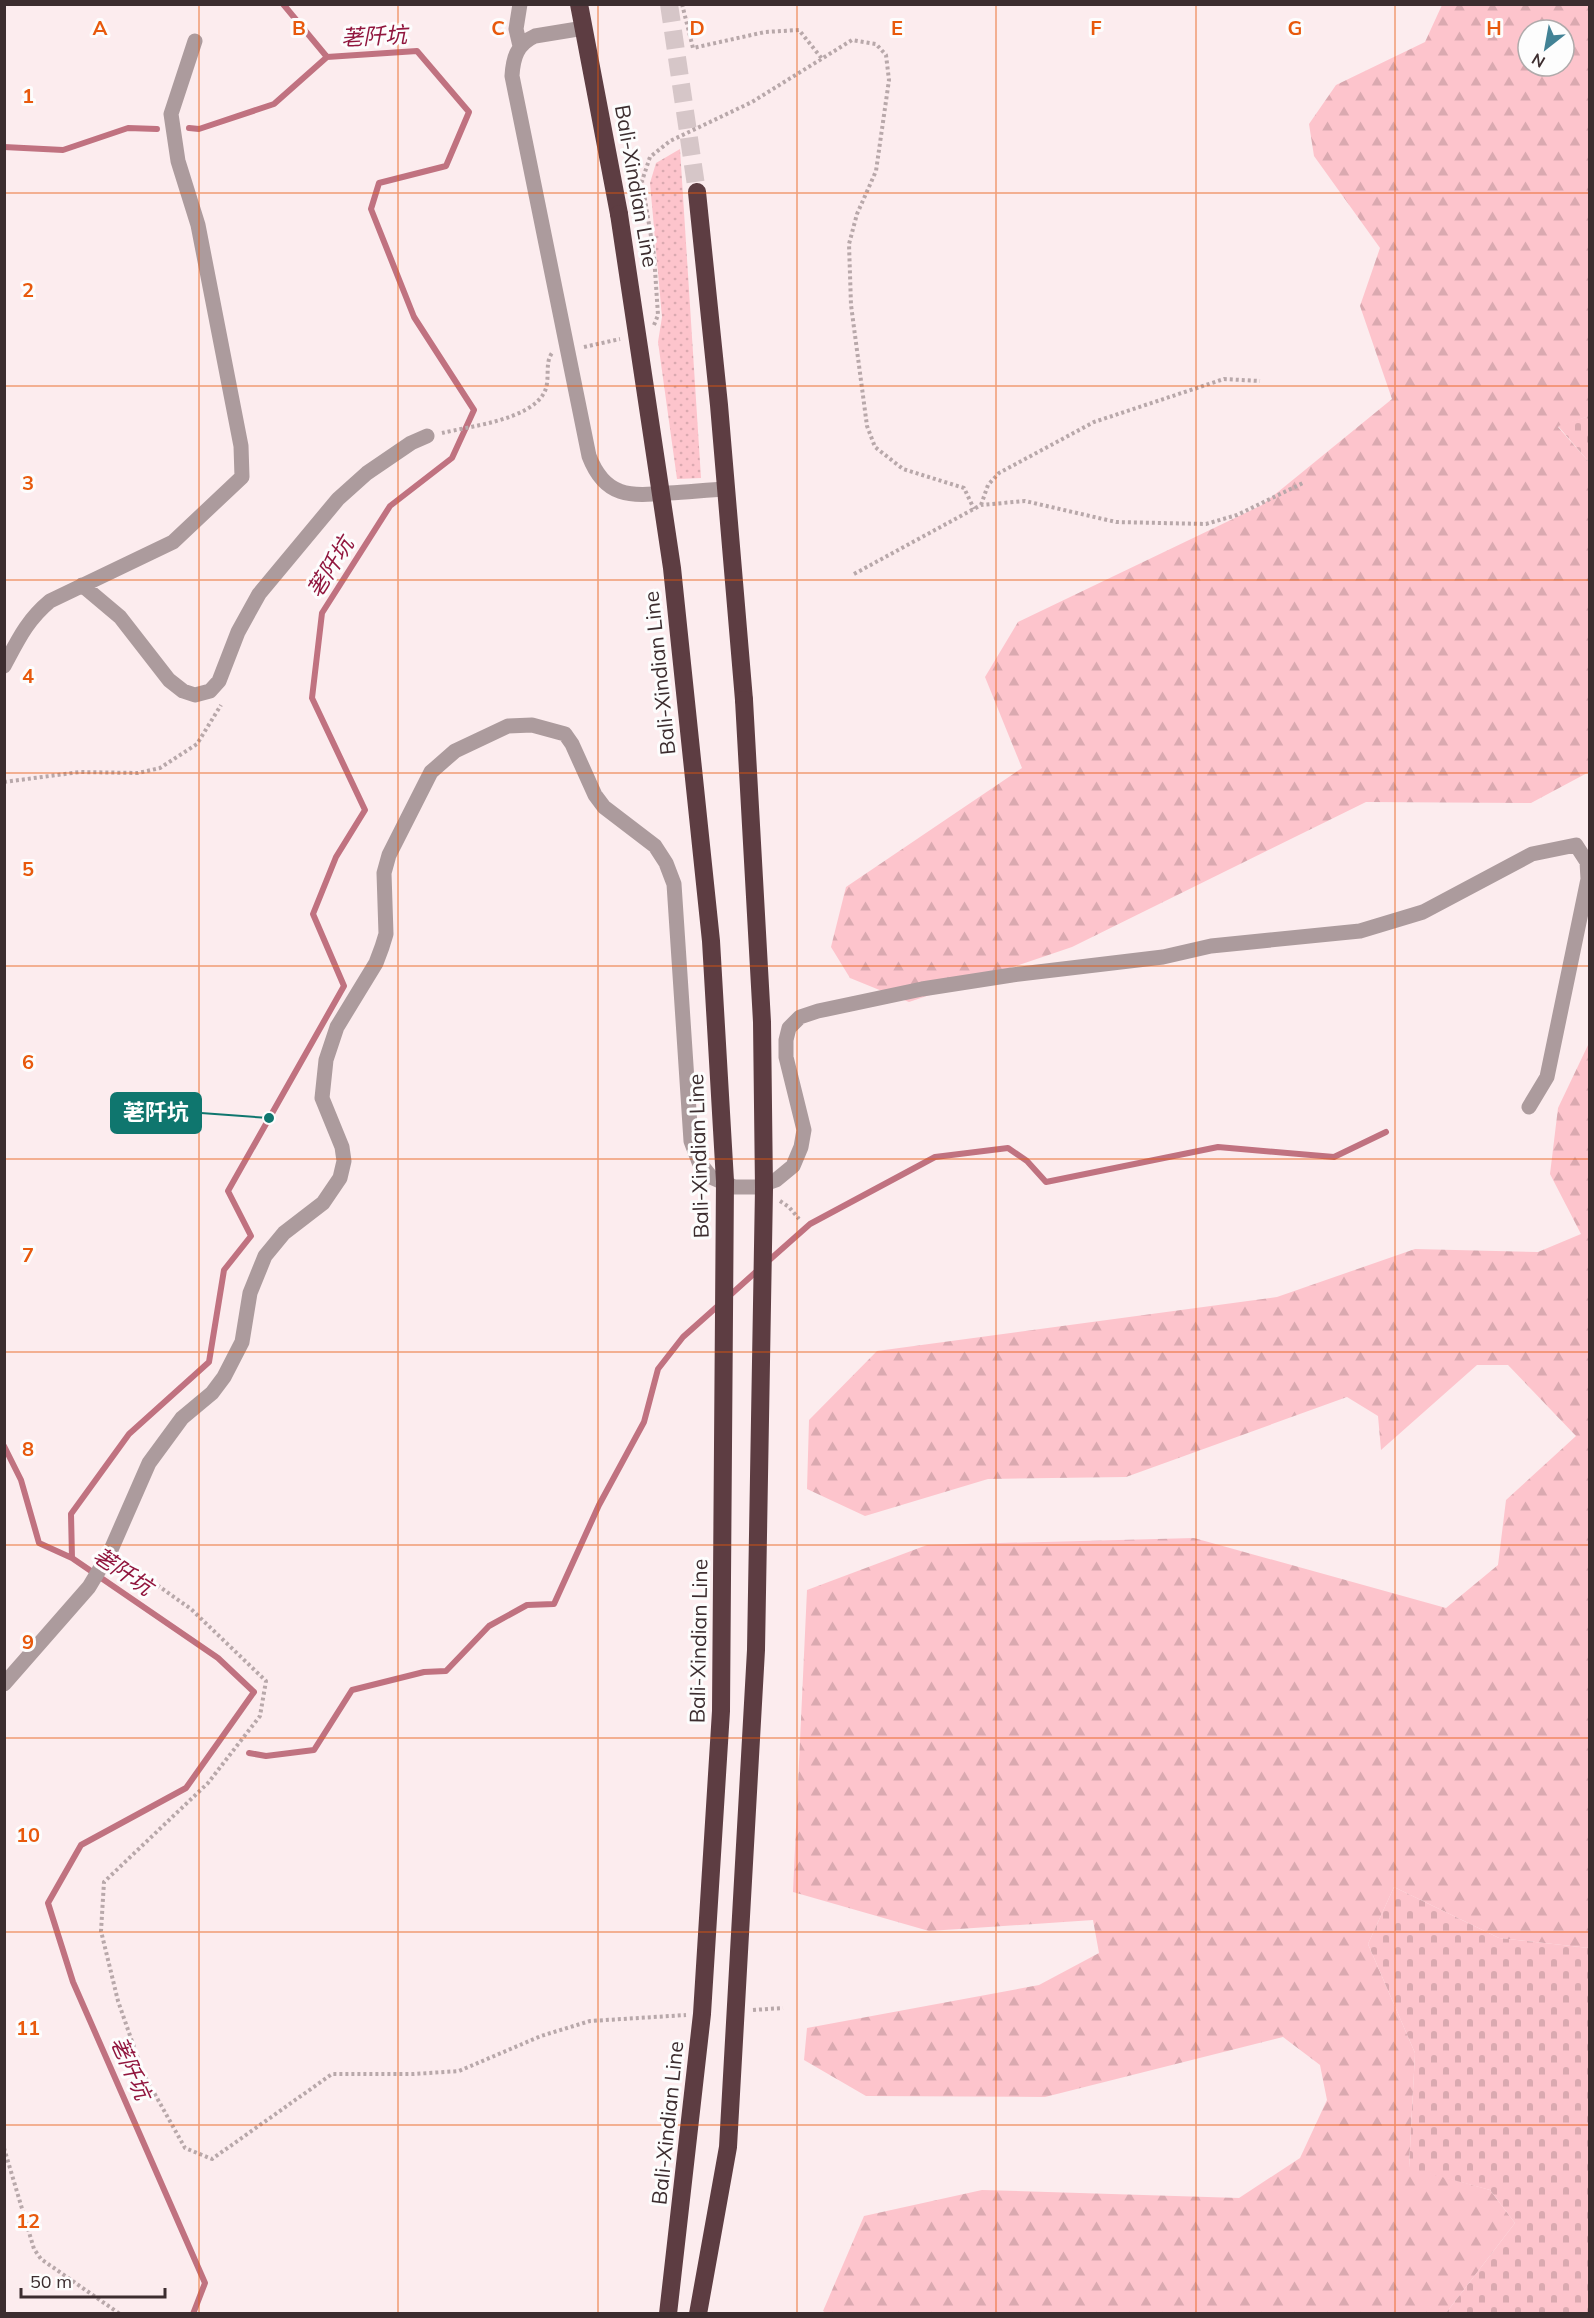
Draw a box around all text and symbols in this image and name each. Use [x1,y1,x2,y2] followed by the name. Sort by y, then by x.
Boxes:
[93,15,108,40] text: A
[292,15,306,40] text: B
[491,15,505,40] text: C
[689,15,705,40] text: D
[891,15,903,40] text: E
[1090,15,1102,40] text: F
[1288,15,1302,40] text: G
[1486,15,1502,40] text: H
[1516,18,1576,78] north arrow
[340,20,411,52] water label: 荖阡坑
[1528,49,1549,73] text: N
[22,83,34,108] text: 1
[610,103,664,269] street label: Bali-Xindian Line
[22,277,34,302] text: 2
[22,470,34,495] text: 3
[301,529,361,602] water label: 荖阡坑
[637,590,681,756] street label: Bali-Xindian Line
[22,663,34,688] text: 4
[22,856,34,881] text: 5
[22,1049,34,1074] text: 6
[682,1073,714,1239] street label: Bali-Xindian Line
[111,1093,201,1133] callout: 荖阡坑
[123,1098,189,1126] text: 荖阡坑
[22,1242,34,1267] text: 7
[22,1436,34,1461] text: 8
[88,1541,161,1603] water label: 荖阡坑
[684,1559,712,1723] street label: Bali-Xindian Line
[22,1629,34,1654] text: 9
[16,1822,40,1847] text: 10
[16,2015,40,2040] text: 11
[105,2032,158,2107] water label: 荖阡坑
[645,2040,689,2206] street label: Bali-Xindian Line
[16,2208,40,2233] text: 12
[21,2261,165,2299] scale bar
[30,2270,72,2293] text: 50 m

